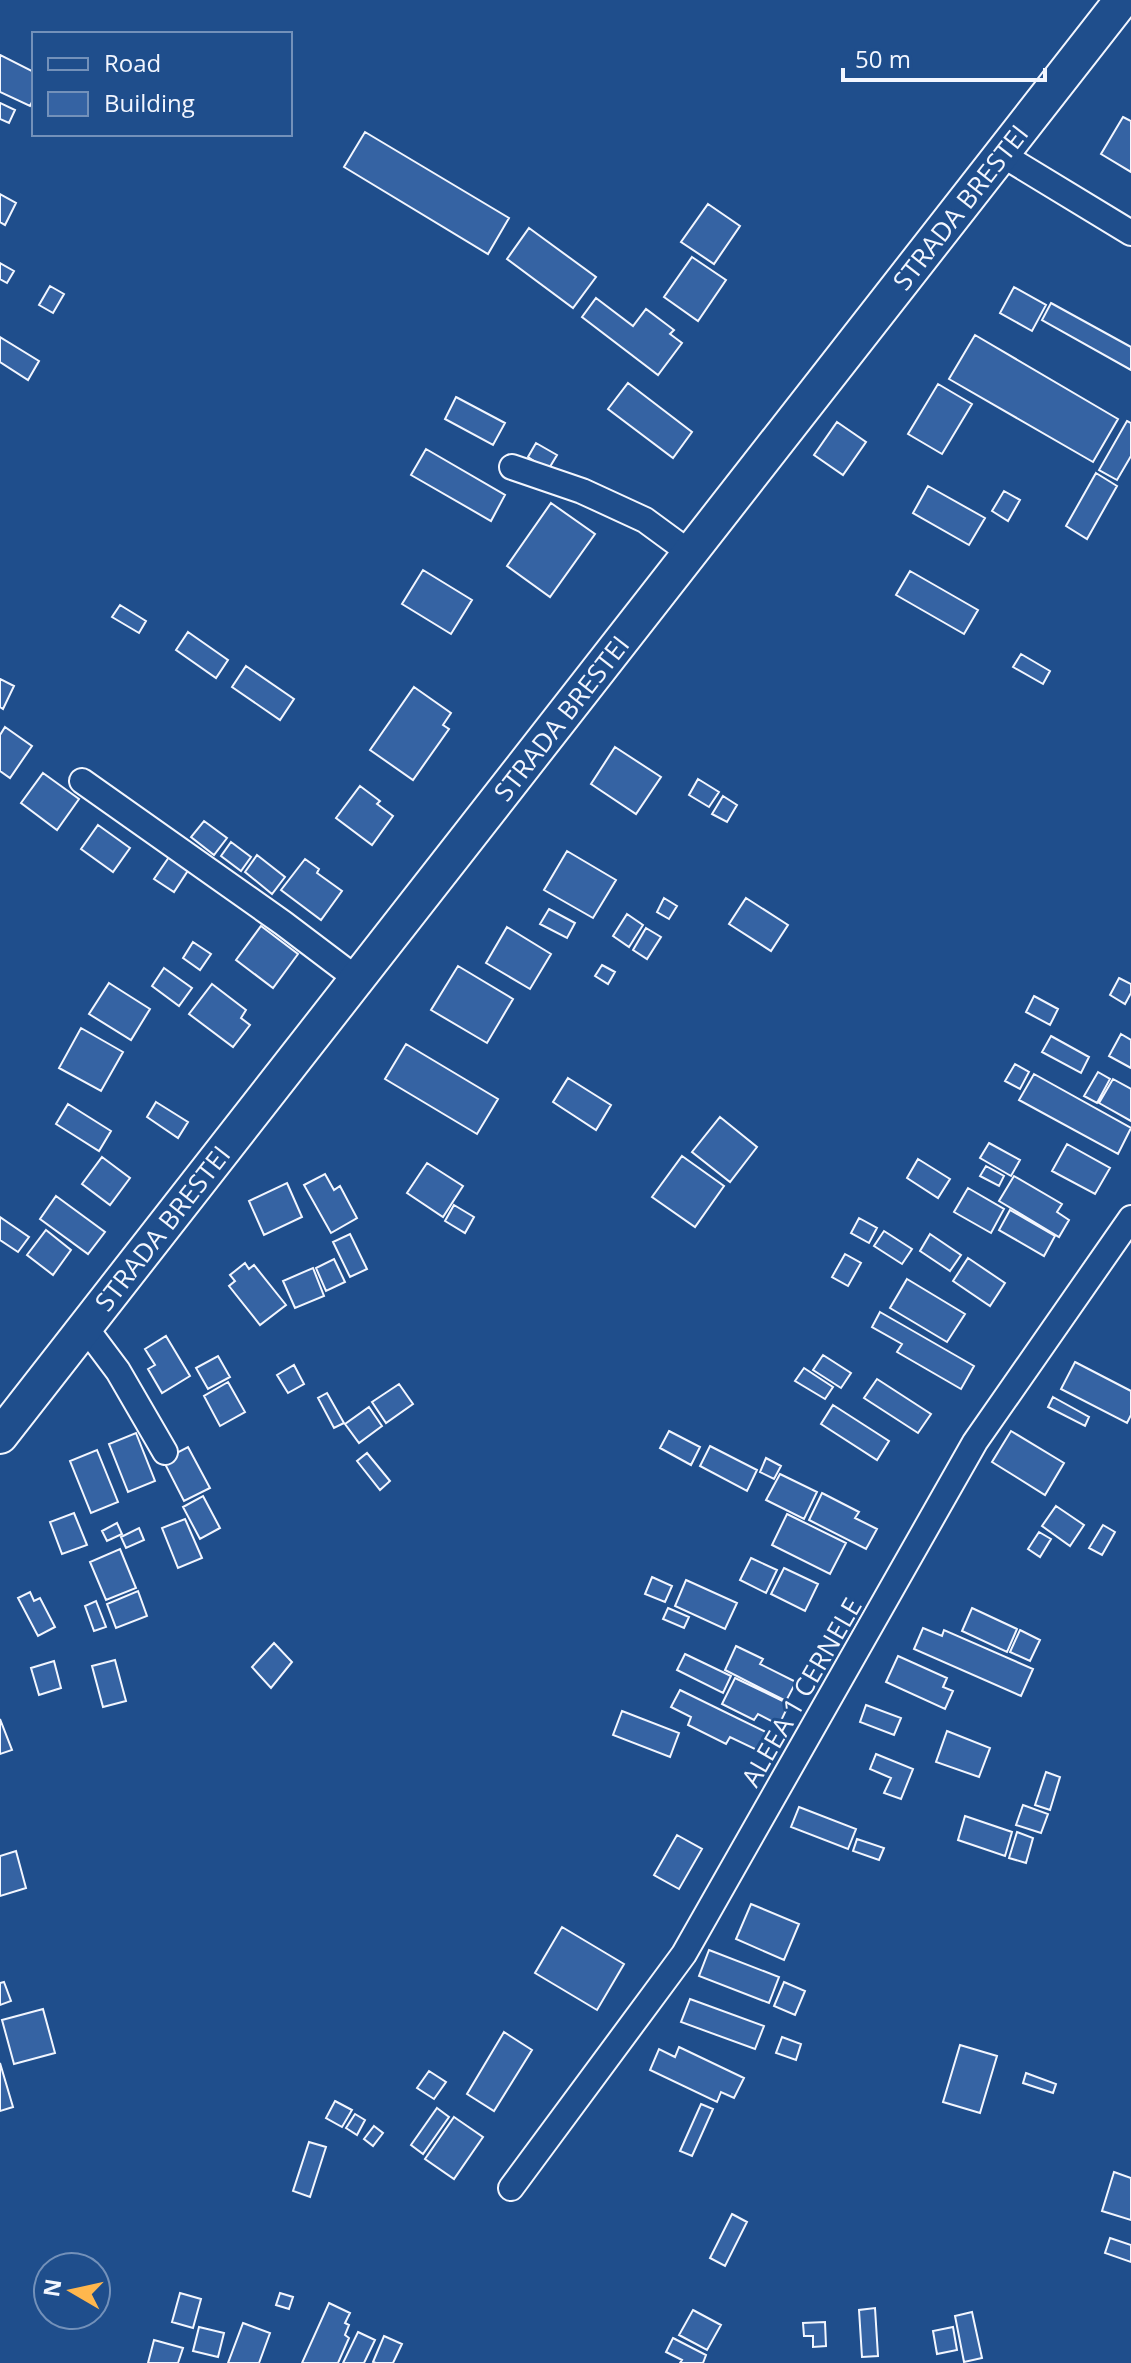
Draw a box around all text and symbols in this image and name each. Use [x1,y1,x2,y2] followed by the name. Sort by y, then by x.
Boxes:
[32,32,292,136] legend
[843,32,1045,82] scale bar
[855,42,911,75] text: 50 m
[104,46,161,79] text: Road
[104,86,195,119] text: Building
[884,117,1036,297] street label: STRADA BRESTEI
[485,628,637,808] street label: STRADA BRESTEI
[86,1138,238,1318] street label: STRADA BRESTEI
[732,1591,870,1793] street label: ALEEA 1 CERNELE
[32,2251,112,2331] north arrow
[35,2277,67,2299] text: N

